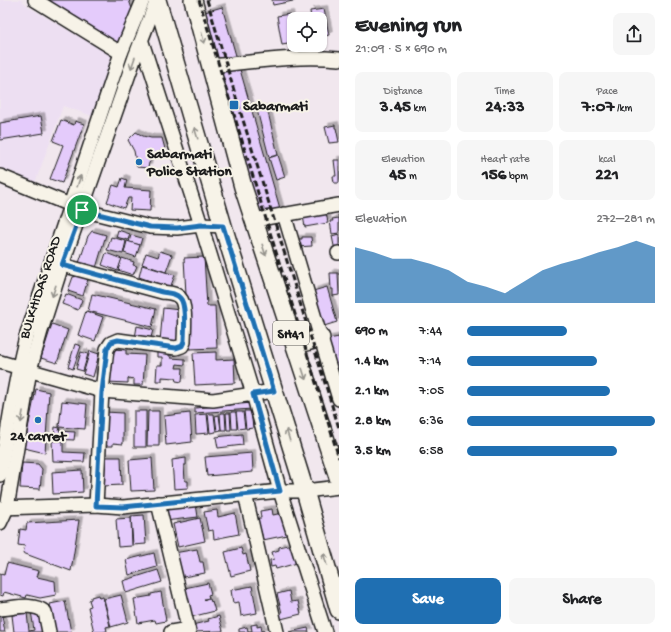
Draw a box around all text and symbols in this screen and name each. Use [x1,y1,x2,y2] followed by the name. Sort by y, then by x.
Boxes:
[287,12,327,52] map controls
[287,12,327,52] button: locate
[613,13,655,55] button: share
[355,14,462,40] text: Evening run
[199,31,207,44] one-way arrow
[355,42,447,57] text: 21:09 · 5 × 690 m
[129,56,137,68] one-way arrow
[384,86,422,98] text: Distance
[495,86,515,98] text: Time
[596,86,618,98] text: Pace
[243,98,308,116] place label: Sabarmati
[380,98,411,118] text: 3.45
[485,98,525,118] text: 24:33
[582,98,614,118] text: 7:07
[228,99,240,111] marker: Sabarmati
[411,103,426,115] text: km
[614,103,632,115] text: /km
[192,126,199,139] one-way arrow
[146,146,233,181] place label: Sabarmati Police Station
[381,154,425,166] text: Elevation
[480,154,530,166] text: Heart rate
[598,154,616,166] text: kcal
[134,157,144,167] marker: Sabarmati Police Station
[389,166,406,186] text: 45
[482,166,506,186] text: 156
[595,166,619,186] text: 221
[406,171,417,183] text: m
[506,171,528,183] text: bpm
[76,175,83,188] one-way arrow
[65,193,99,227] pin
[71,199,93,221] icon: arrive
[355,212,407,227] text: Elevation
[596,212,655,227] text: 272–281 m
[16,234,66,342] street label: BULKHIDAS ROAD
[261,244,268,257] one-way arrow
[50,285,57,298] one-way arrow
[273,321,309,345] road number: SH41
[355,324,388,339] text: 690 m
[419,324,442,339] text: 7:44
[355,354,389,369] text: 1.4 km
[419,354,441,369] text: 7:14
[301,368,309,380] one-way arrow
[355,384,389,399] text: 2.1 km
[419,384,444,399] text: 7:05
[17,410,25,423] one-way arrow
[355,414,391,429] text: 2.8 km
[419,414,443,429] text: 6:36
[33,415,43,425] marker: 24 carret
[10,428,68,446] place label: 24 carret
[284,428,291,441] one-way arrow
[355,444,391,459] text: 3.5 km
[419,444,444,459] text: 6:58
[320,553,328,566] one-way arrow
[355,578,501,624] button: Save
[509,578,655,624] button: Share

